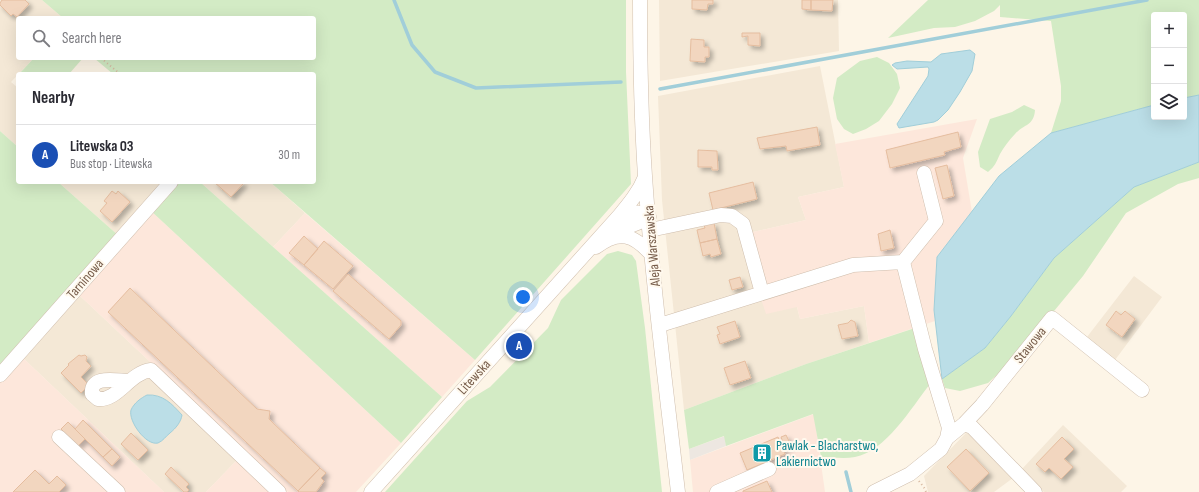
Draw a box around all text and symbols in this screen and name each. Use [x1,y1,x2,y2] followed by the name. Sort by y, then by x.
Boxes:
[1151,12,1187,120] map controls
[1151,12,1187,48] button: +
[16,16,316,60] search box
[30,27,52,49] icon: search
[62,29,122,48] text: Search here
[1151,48,1187,84] button: −
[1151,84,1187,120] button: layers
[32,88,75,108] text: Nearby
[70,137,134,156] text: Litewska 03
[42,147,48,163] text: A
[278,147,300,163] text: 30 m
[70,156,152,172] text: Bus stop · Litewska
[640,205,664,288] street label: Aleja Warszawska
[63,255,107,303] street label: Tarninowa
[513,287,533,307] your location
[1010,323,1050,367] street label: Stawowa
[506,331,532,361] pin: A
[454,356,494,398] street label: Litewska
[776,437,879,470] place label: Pawlak - Blacharstwo, Lakiernictwo
[751,442,773,464] building icon: Pawlak - Blacharstwo, Lakiernictwo

